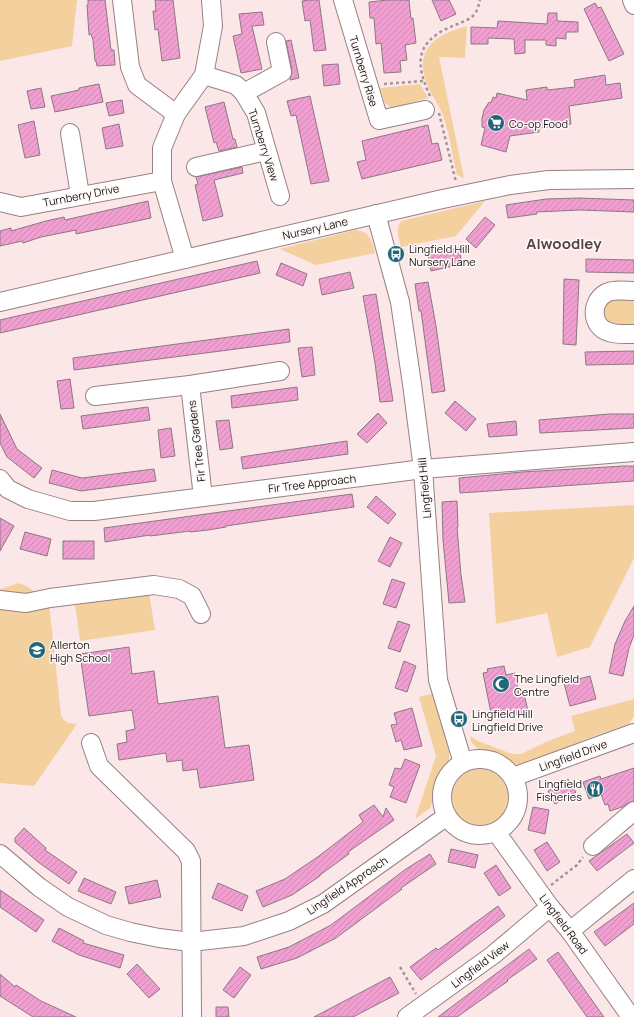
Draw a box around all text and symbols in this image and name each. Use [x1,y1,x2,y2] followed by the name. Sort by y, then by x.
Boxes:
[346,34,382,109] street label: Turnberry Rise
[245,107,283,184] street label: Turnberry View
[486,113,506,133] supermarket icon: Co-op Food
[509,116,568,131] place label: Co-op Food
[41,180,121,210] street label: Turnberry Drive
[281,213,350,243] street label: Nursery Lane
[526,233,602,254] district label: Alwoodley
[409,241,476,269] place label: Lingfield Hill Nursery Lane
[386,244,406,264] bus stop icon: Lingfield Hill Nursery Lane
[184,399,208,483] street label: Fir Tree Gardens
[414,457,434,519] street label: Lingfield Hill
[267,470,357,496] street label: Fir Tree Approach
[50,637,110,665] place label: Allerton High School
[27,640,47,660] school or university icon: Allerton High School
[514,671,579,699] place label: The Lingfield Centre
[491,674,511,694] mosque icon: The Lingfield Centre
[472,706,544,734] place label: Lingfield Hill Lingfield Drive
[449,709,469,729] bus stop icon: Lingfield Hill Lingfield Drive
[537,736,610,774] street label: Lingfield Drive
[536,776,582,804] place label: Lingfield Fisheries
[585,779,605,799] restaurant icon: Lingfield Fisheries
[304,852,390,918] street label: Lingfield Approach
[536,891,592,957] street label: Lingfield Road
[448,937,513,991] street label: Lingfield View

